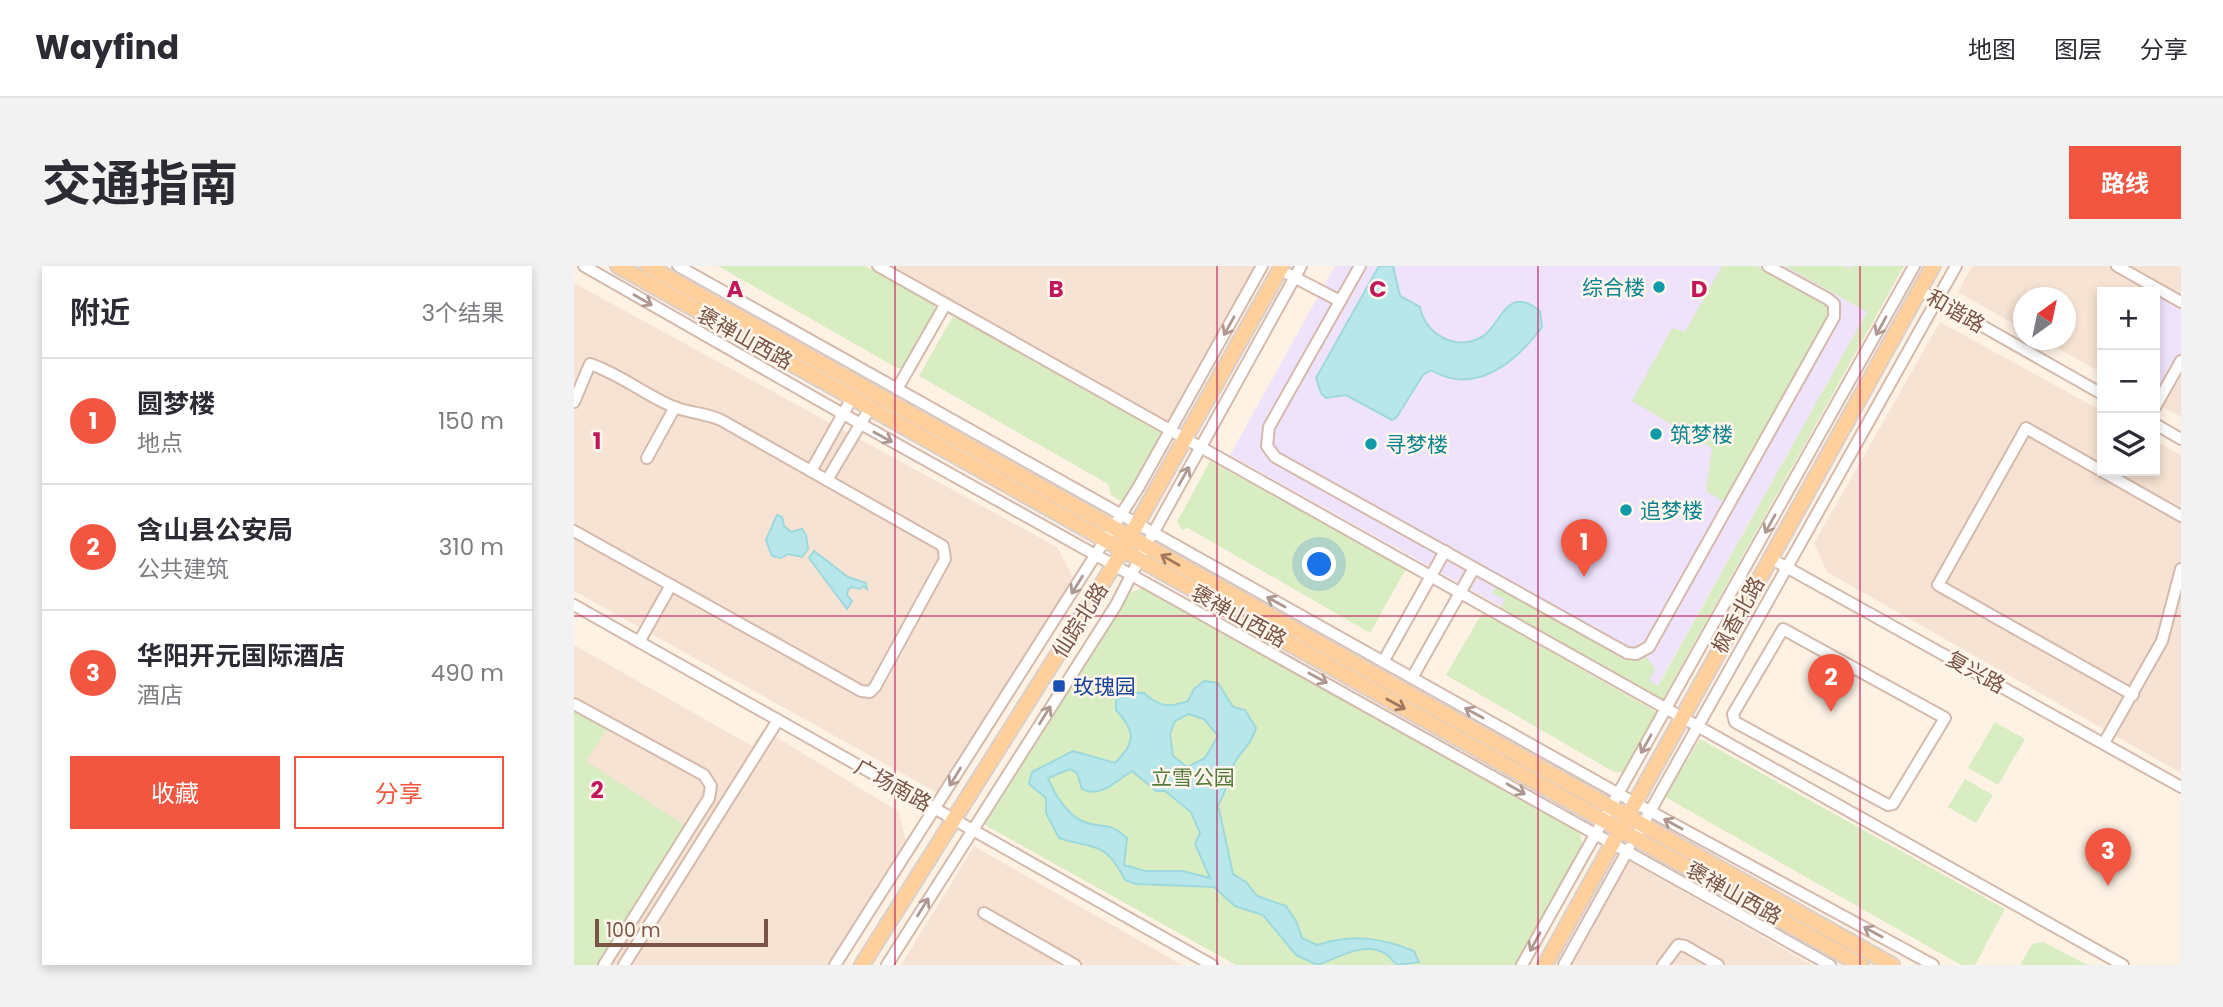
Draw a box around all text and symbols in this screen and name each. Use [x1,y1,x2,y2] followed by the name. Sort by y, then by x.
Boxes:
[35,24,179,71] text: Wayfind
[1968,33,2016,66] text: 地图
[2054,33,2102,66] text: 图层
[2140,33,2188,66] text: 分享
[2069,146,2181,219] button: 路线
[42,150,238,218] text: 交通指南
[727,273,744,305] text: A
[1048,273,1064,305] text: B
[1369,273,1387,305] text: C
[1582,273,1645,302] place label: 综合楼
[1691,273,1707,305] text: D
[1651,279,1667,295] marker: 综合楼
[1921,283,1991,339] street label: 和谐路
[2013,287,2076,350] north arrow
[2097,287,2160,476] map controls
[2097,287,2160,350] button: +
[70,291,130,334] text: 附近
[632,294,653,307] one-way arrow
[421,297,504,329] text: 3个结果
[692,300,798,376] street label: 褒禅山西路
[1222,315,1236,335] one-way arrow
[1874,315,1888,335] one-way arrow
[2097,350,2160,413] button: −
[137,386,215,422] text: 圆梦楼
[89,405,97,437] text: 1
[438,405,504,437] text: 150 m
[2097,413,2160,476] button: layers
[1670,420,1733,449] place label: 筑梦楼
[593,425,601,457] text: 1
[1648,426,1664,442] marker: 筑梦楼
[137,427,183,459] text: 地点
[1385,430,1448,459] place label: 寻梦楼
[872,431,893,444] one-way arrow
[1363,436,1379,452] marker: 寻梦楼
[1177,467,1191,487] one-way arrow
[1640,496,1703,525] place label: 追梦楼
[1618,502,1634,518] marker: 追梦楼
[137,512,293,548] text: 含山县公安局
[1763,513,1776,534] one-way arrow
[1561,519,1607,577] pin: 1
[86,531,100,563] text: 2
[439,531,504,563] text: 310 m
[1302,547,1336,581] your location
[137,553,229,585] text: 公共建筑
[1160,553,1180,567] one-way arrow
[1705,571,1771,659] street label: 枫香北路
[1069,575,1083,595] one-way arrow
[1045,577,1115,663] street label: 仙踪北路
[1186,578,1292,654] street label: 褒禅山西路
[1266,595,1287,608] one-way arrow
[137,638,345,674] text: 华阳开元国际酒店
[1941,644,2011,700] street label: 复兴路
[1808,654,1854,712] pin: 2
[86,657,100,689] text: 3
[431,657,504,689] text: 490 m
[1307,671,1327,685] one-way arrow
[1073,672,1136,701] place label: 玫瑰园
[1051,678,1067,694] marker: 玫瑰园
[137,679,183,711] text: 酒店
[1385,697,1405,711] one-way arrow
[1039,706,1053,726] one-way arrow
[1465,706,1485,720] one-way arrow
[1639,733,1653,753] one-way arrow
[849,752,937,818] street label: 广场南路
[70,756,280,829] button: 收藏
[294,756,504,829] button: 分享
[1151,763,1235,792] park label: 立雪公园
[947,767,962,786] one-way arrow
[590,774,604,806] text: 2
[1506,782,1526,796] one-way arrow
[1663,816,1684,830] one-way arrow
[2085,828,2131,886] pin: 3
[1681,855,1787,931] street label: 褒禅山西路
[917,898,931,918] one-way arrow
[595,916,768,948] scale bar
[606,917,661,944] text: 100 m
[1863,925,1884,939] one-way arrow
[1528,931,1541,952] one-way arrow

